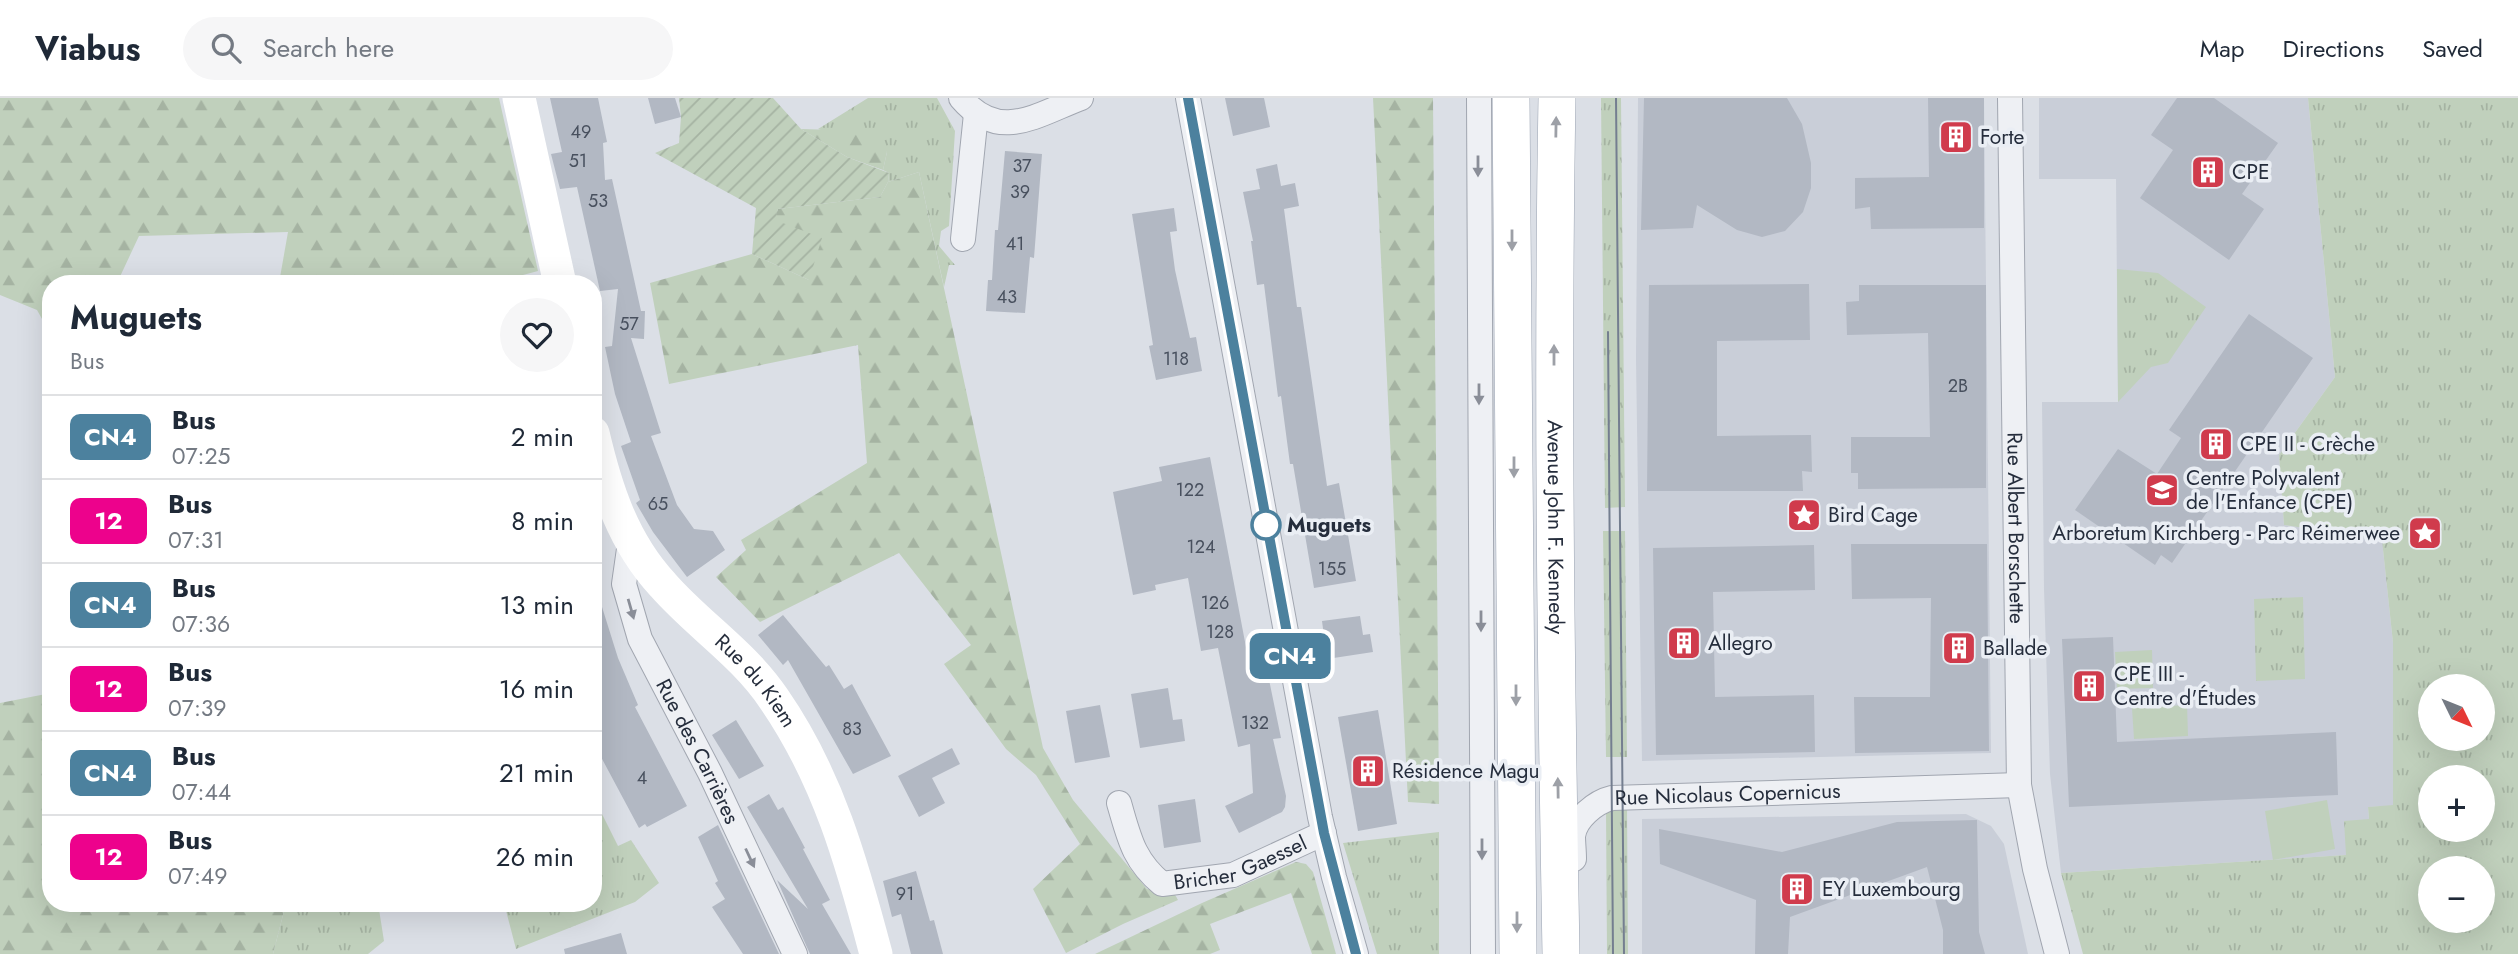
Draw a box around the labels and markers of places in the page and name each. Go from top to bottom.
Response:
building icon: Forte [1937,118,1975,156]
place label: Forte [1980,122,2025,152]
building icon: CPE [2189,153,2227,191]
place label: CPE [2232,157,2269,187]
building icon: CPE II - Crèche [2197,425,2235,463]
place label: CPE II - Crèche [2240,429,2375,459]
place label: Centre Polyvalent de l'Enfance (CPE) [2186,463,2353,517]
school or university icon: Centre Polyvalent de l'Enfance (CPE) [2143,471,2181,509]
place icon: Bird Cage [1785,496,1823,534]
place label: Bird Cage [1828,500,1918,530]
marker: Muguets [1251,510,1281,540]
place label: Muguets [1287,510,1371,540]
place icon: Arboretum Kirchberg - Parc Réimerwee [2406,514,2444,552]
place label: Arboretum Kirchberg - Parc Réimerwee [2052,518,2400,548]
building icon: Allegro [1665,624,1703,662]
place label: Allegro [1708,628,1773,658]
building icon: Ballade [1940,629,1978,667]
place label: Ballade [1983,633,2048,663]
place label: CPE III - Centre d'Études [2114,659,2256,713]
building icon: CPE III - Centre d'Études [2070,667,2108,705]
building icon: Résidence Magu [1349,752,1387,790]
place label: Résidence Magu [1392,756,1540,786]
building icon: EY Luxembourg [1778,870,1816,908]
place label: EY Luxembourg [1822,874,1961,904]

